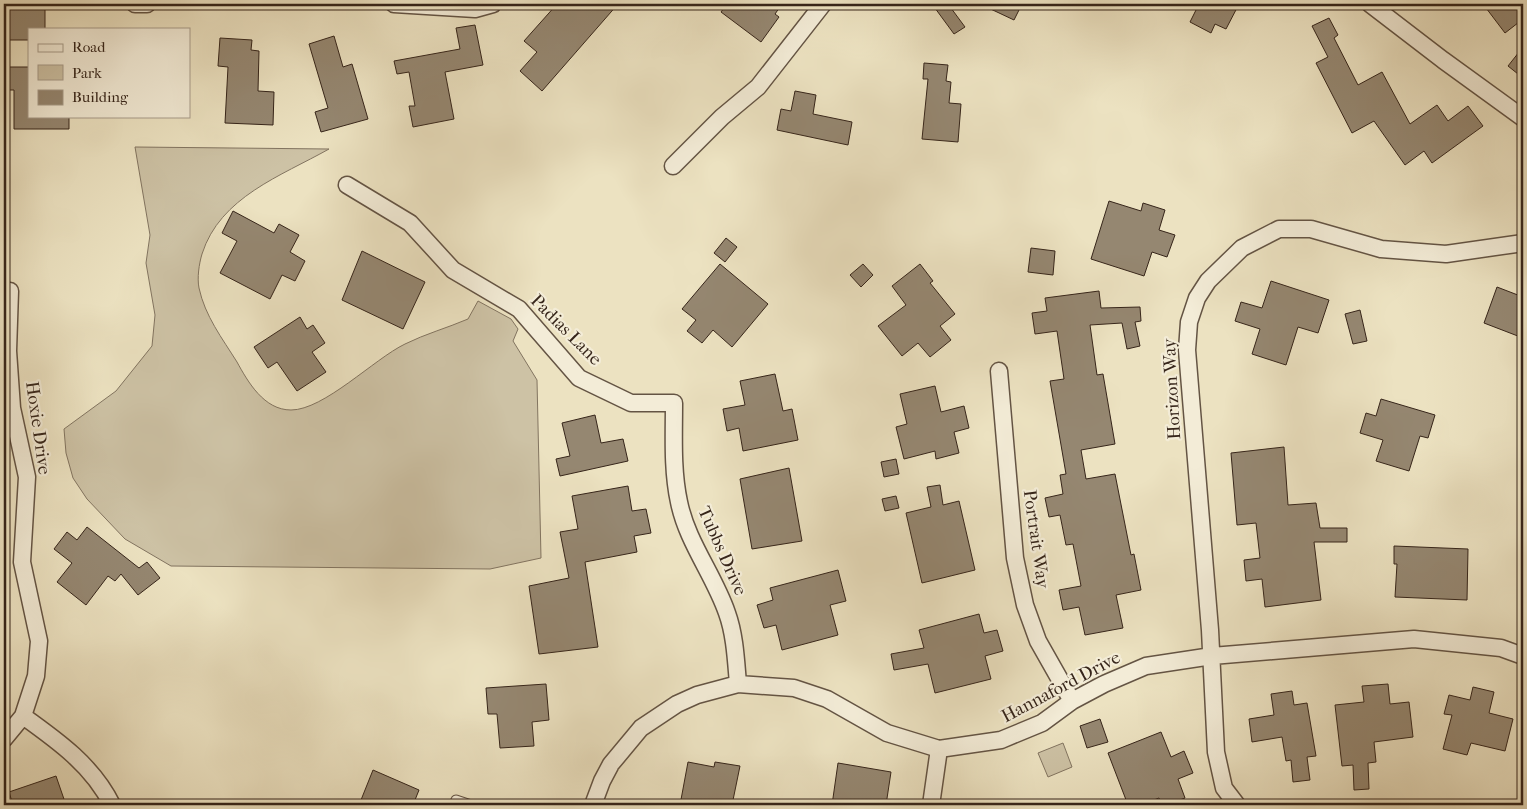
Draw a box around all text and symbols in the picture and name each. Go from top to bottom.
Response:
legend [28,28,190,118]
text: Road [72,38,106,56]
text: Park [72,64,102,82]
text: Building [72,88,129,106]
street label: Padias Lane [526,290,606,370]
street label: Horizon Way [1159,336,1185,440]
street label: Hoxie Drive [21,380,55,476]
street label: Portrait Way [1019,488,1053,591]
street label: Tubbs Drive [693,503,751,599]
street label: Hannaford Drive [998,647,1124,727]

